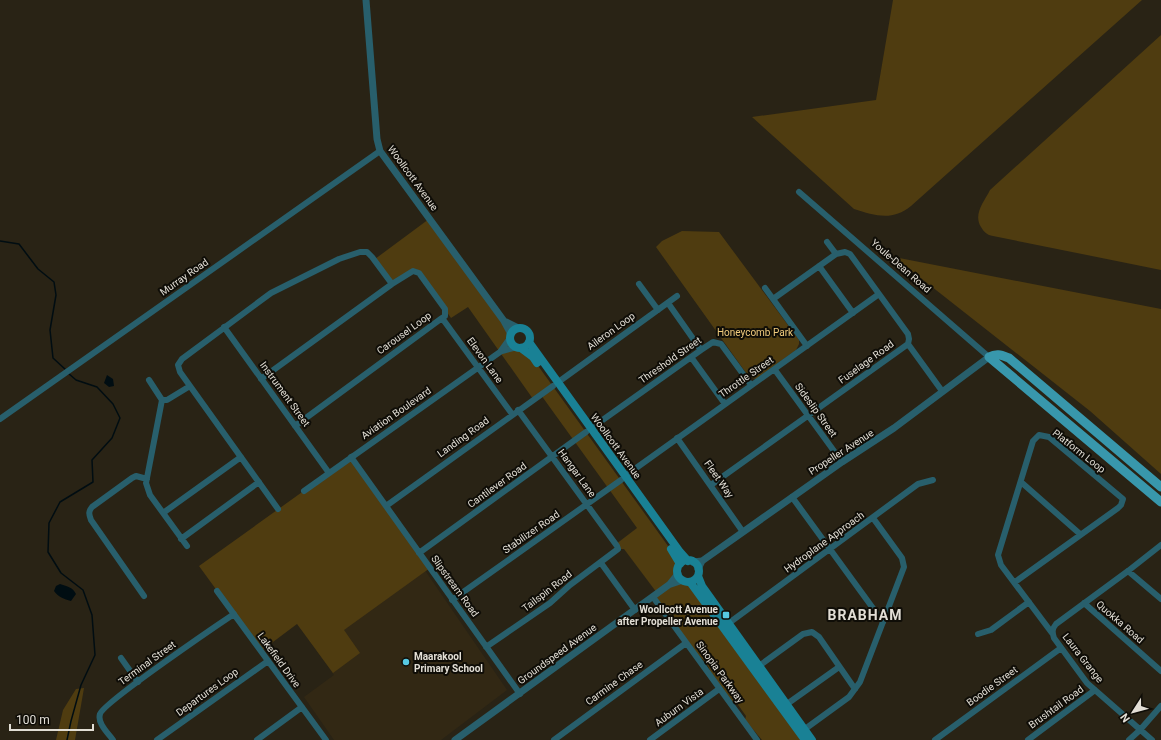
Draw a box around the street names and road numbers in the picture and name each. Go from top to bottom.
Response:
street label: Woollcott Avenue [386,143,440,213]
street label: Youle-Dean Road [869,237,933,295]
street label: Murray Road [158,256,210,298]
street label: Carousel Loop [375,309,434,356]
street label: Aileron Loop [585,310,637,352]
street label: Threshold Street [637,334,703,386]
street label: Elevon Lane [465,335,505,385]
street label: Fuselage Road [836,338,896,386]
street label: Throttle Street [717,354,775,400]
street label: Instrument Street [258,359,312,429]
street label: Sideslip Street [793,381,839,439]
street label: Aviation Boulevard [359,385,433,441]
street label: Woollcott Avenue [589,411,643,481]
street label: Landing Road [435,415,491,459]
street label: Propeller Avenue [807,427,875,477]
street label: Platform Loop [1051,427,1108,475]
street label: Hangar Lane [556,447,598,499]
street label: Fleet Way [702,458,736,500]
street label: Cantilever Road [466,460,528,510]
street label: Stabilizer Road [501,508,561,556]
street label: Hydroplane Approach [782,509,866,575]
street label: Slipstream Road [429,553,481,619]
street label: Tailspin Road [520,568,574,614]
street label: Quokka Road [1094,598,1146,646]
street label: Groundspeed Avenue [515,622,599,686]
street label: Lakefield Drive [255,630,303,690]
street label: Laura Grange [1060,631,1106,685]
street label: Terminal Street [116,639,178,687]
street label: Sinopia Parkway [694,639,746,705]
street label: Carmine Chase [583,659,645,707]
street label: Boodie Street [965,664,1019,708]
street label: Departures Loop [174,666,240,718]
street label: Brushtail Road [1027,684,1085,730]
street label: Auburn Vista [653,686,705,728]

